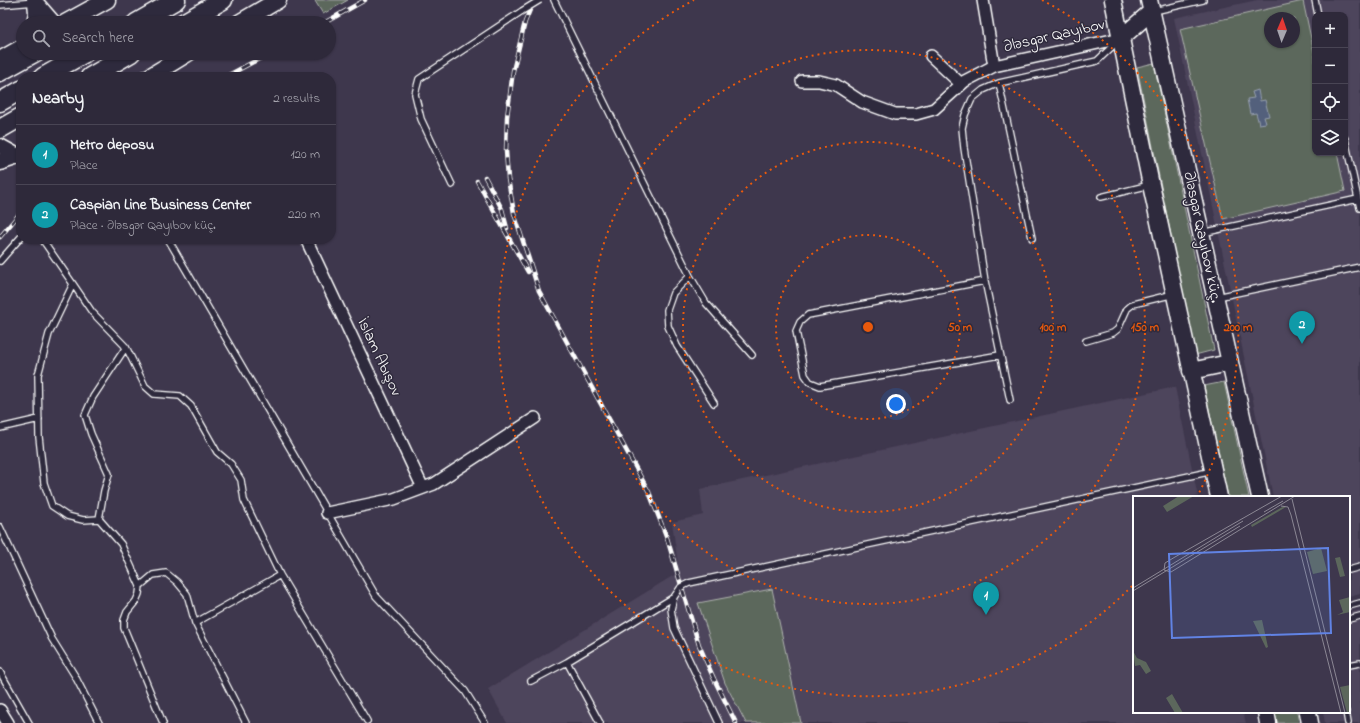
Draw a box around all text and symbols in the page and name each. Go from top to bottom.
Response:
street label: Ələsgər Qayıbov [1001,12,1108,59]
north arrow [1264,12,1300,48]
map controls [1312,12,1348,156]
button: + [1312,12,1348,48]
search box [16,16,336,60]
icon: search [30,27,52,49]
text: Search here [62,27,134,49]
button: − [1312,48,1348,84]
button: locate [1312,84,1348,120]
text: Nearby [32,86,84,111]
text: 2 results [273,89,320,108]
button: layers [1312,120,1348,156]
text: Metro deposu [70,134,154,156]
text: 1 [43,145,47,164]
text: 120 m [290,145,320,164]
text: Place [70,156,98,175]
street label: Ələsgər Qayıbov küç. [1176,169,1228,305]
text: Caspian Line Business Center [70,194,251,216]
text: 2 [42,205,48,224]
text: 220 m [288,205,320,224]
text: Place · Ələsgər Qayıbov küç. [70,216,216,235]
pin: 2 [1289,311,1315,344]
street label: İslam Abışov [350,314,408,401]
text: 50 m [948,319,973,337]
text: 100 m [1040,319,1067,337]
text: 150 m [1131,319,1160,337]
text: 200 m [1223,319,1253,337]
centre of rings [861,320,875,334]
your location [886,394,906,414]
inset map [1133,496,1350,713]
pin: 1 [973,582,999,615]

